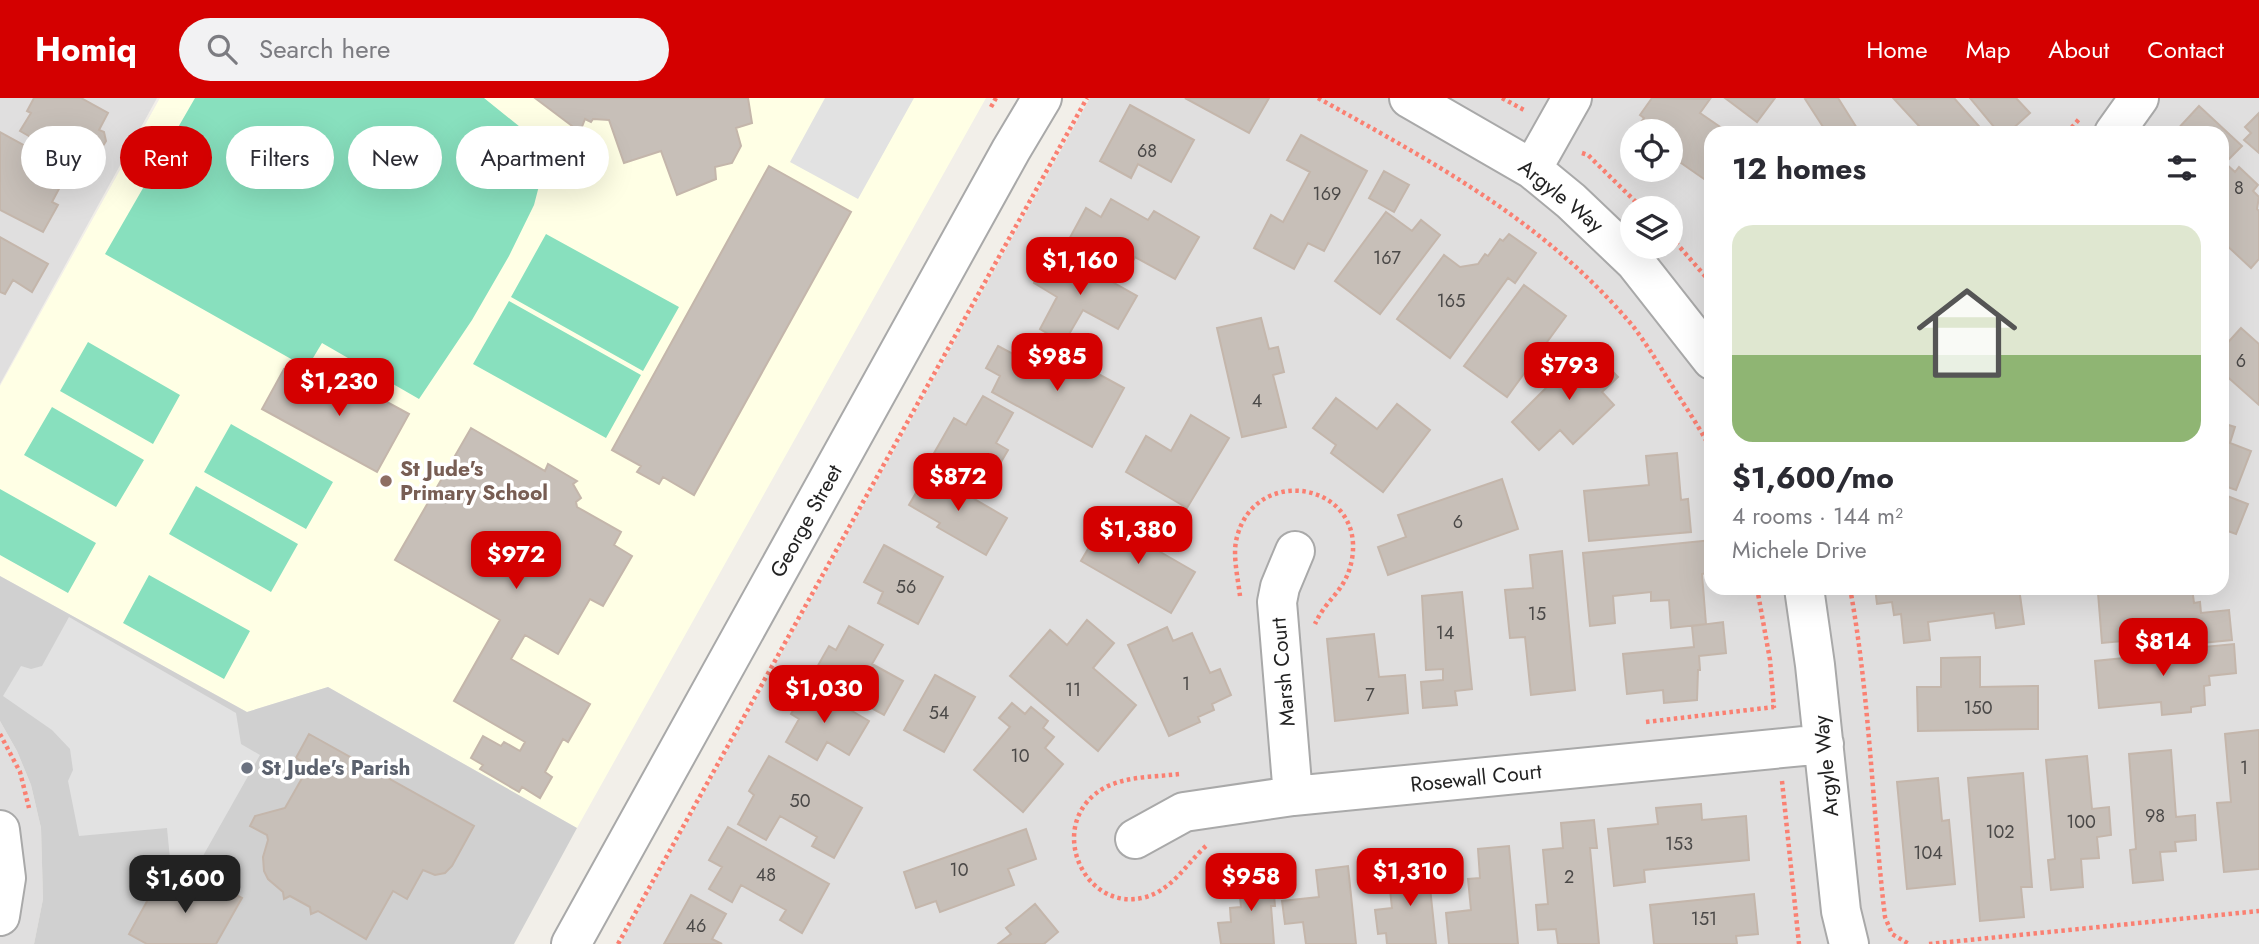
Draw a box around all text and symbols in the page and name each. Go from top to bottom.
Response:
search box [179,18,669,81]
text: Homiq [35,26,137,73]
icon: search [203,30,241,68]
text: Search here [259,30,390,68]
text: Home [1866,32,1928,67]
text: Map [1966,32,2010,67]
text: About [2048,32,2109,67]
text: Contact [2147,32,2224,67]
map controls [1620,119,1683,259]
button: locate [1620,119,1683,182]
chip: Buy [21,126,106,189]
chip: Rent [120,126,212,189]
chip: Filters [226,126,334,189]
chip: New [348,126,442,189]
chip: Apartment [456,126,609,189]
house number: 68 [1137,138,1157,164]
text: 12 homes [1732,147,1866,190]
icon: filters [2163,149,2201,187]
street label: Argyle Way [1512,152,1611,240]
house number: 8 [2234,175,2244,201]
house number: 169 [1313,181,1341,207]
button: layers [1620,196,1683,259]
pin: $1,160 [1023,238,1137,297]
text: $1,160 [1042,243,1118,277]
house number: 167 [1373,245,1402,271]
icon: home [1904,270,2030,396]
house number: 165 [1437,288,1465,314]
pin: $985 [1016,334,1098,393]
text: $985 [1028,339,1086,373]
pin: $793 [1528,342,1610,402]
text: $793 [1540,348,1598,382]
house number: 6 [2236,348,2246,374]
pin: $1,230 [282,358,396,418]
text: $1,230 [300,364,378,398]
house number: 4 [1252,388,1262,414]
place label: St Jude's Primary School [400,454,548,508]
pin: $872 [917,454,999,513]
text: $1,600/mo [1732,456,1894,499]
street label: George Street [763,459,849,583]
text: $872 [929,459,987,493]
marker: St Jude's Primary School [378,473,394,489]
text: 4 rooms · 144 m² [1732,499,1903,533]
pin: $1,380 [1081,506,1195,566]
house number: 6 [1453,509,1463,535]
text: $1,380 [1099,512,1177,546]
pin: $972 [475,532,557,591]
text: Michele Drive [1732,533,1867,567]
text: $972 [487,537,545,571]
house number: 56 [896,574,916,600]
house number: 15 [1528,601,1546,627]
street label: Marsh Court [1263,616,1303,728]
pin: $814 [2122,618,2204,678]
house number: 14 [1436,620,1454,646]
text: $814 [2135,624,2191,658]
pin: $1,030 [767,666,881,725]
text: $1,030 [785,671,863,705]
house number: 1 [1182,671,1190,697]
house number: 11 [1065,677,1081,703]
house number: 7 [1365,682,1375,708]
house number: 150 [1963,695,1993,721]
house number: 54 [929,700,949,726]
street label: Argyle Way [1806,713,1846,818]
house number: 10 [1011,743,1030,769]
place label: St Jude's Parish [261,753,410,783]
house number: 1 [2240,755,2248,781]
street label: Rosewall Court [1409,756,1543,800]
marker: St Jude's Parish [239,760,255,776]
house number: 50 [790,788,811,814]
house number: 98 [2145,803,2165,829]
house number: 100 [2066,809,2096,835]
house number: 102 [1985,819,2015,845]
house number: 153 [1665,831,1693,857]
house number: 104 [1913,840,1943,866]
pin: $1,310 [1353,848,1467,908]
pin: $958 [1210,854,1292,913]
text: $1,310 [1373,854,1447,888]
pin: $1,600 [128,856,242,915]
house number: 10 [950,857,969,883]
text: $958 [1222,859,1280,893]
text: $1,600 [145,861,225,895]
house number: 48 [756,862,776,888]
house number: 2 [1564,864,1574,890]
house number: 151 [1691,906,1717,932]
house number: 46 [686,913,706,939]

